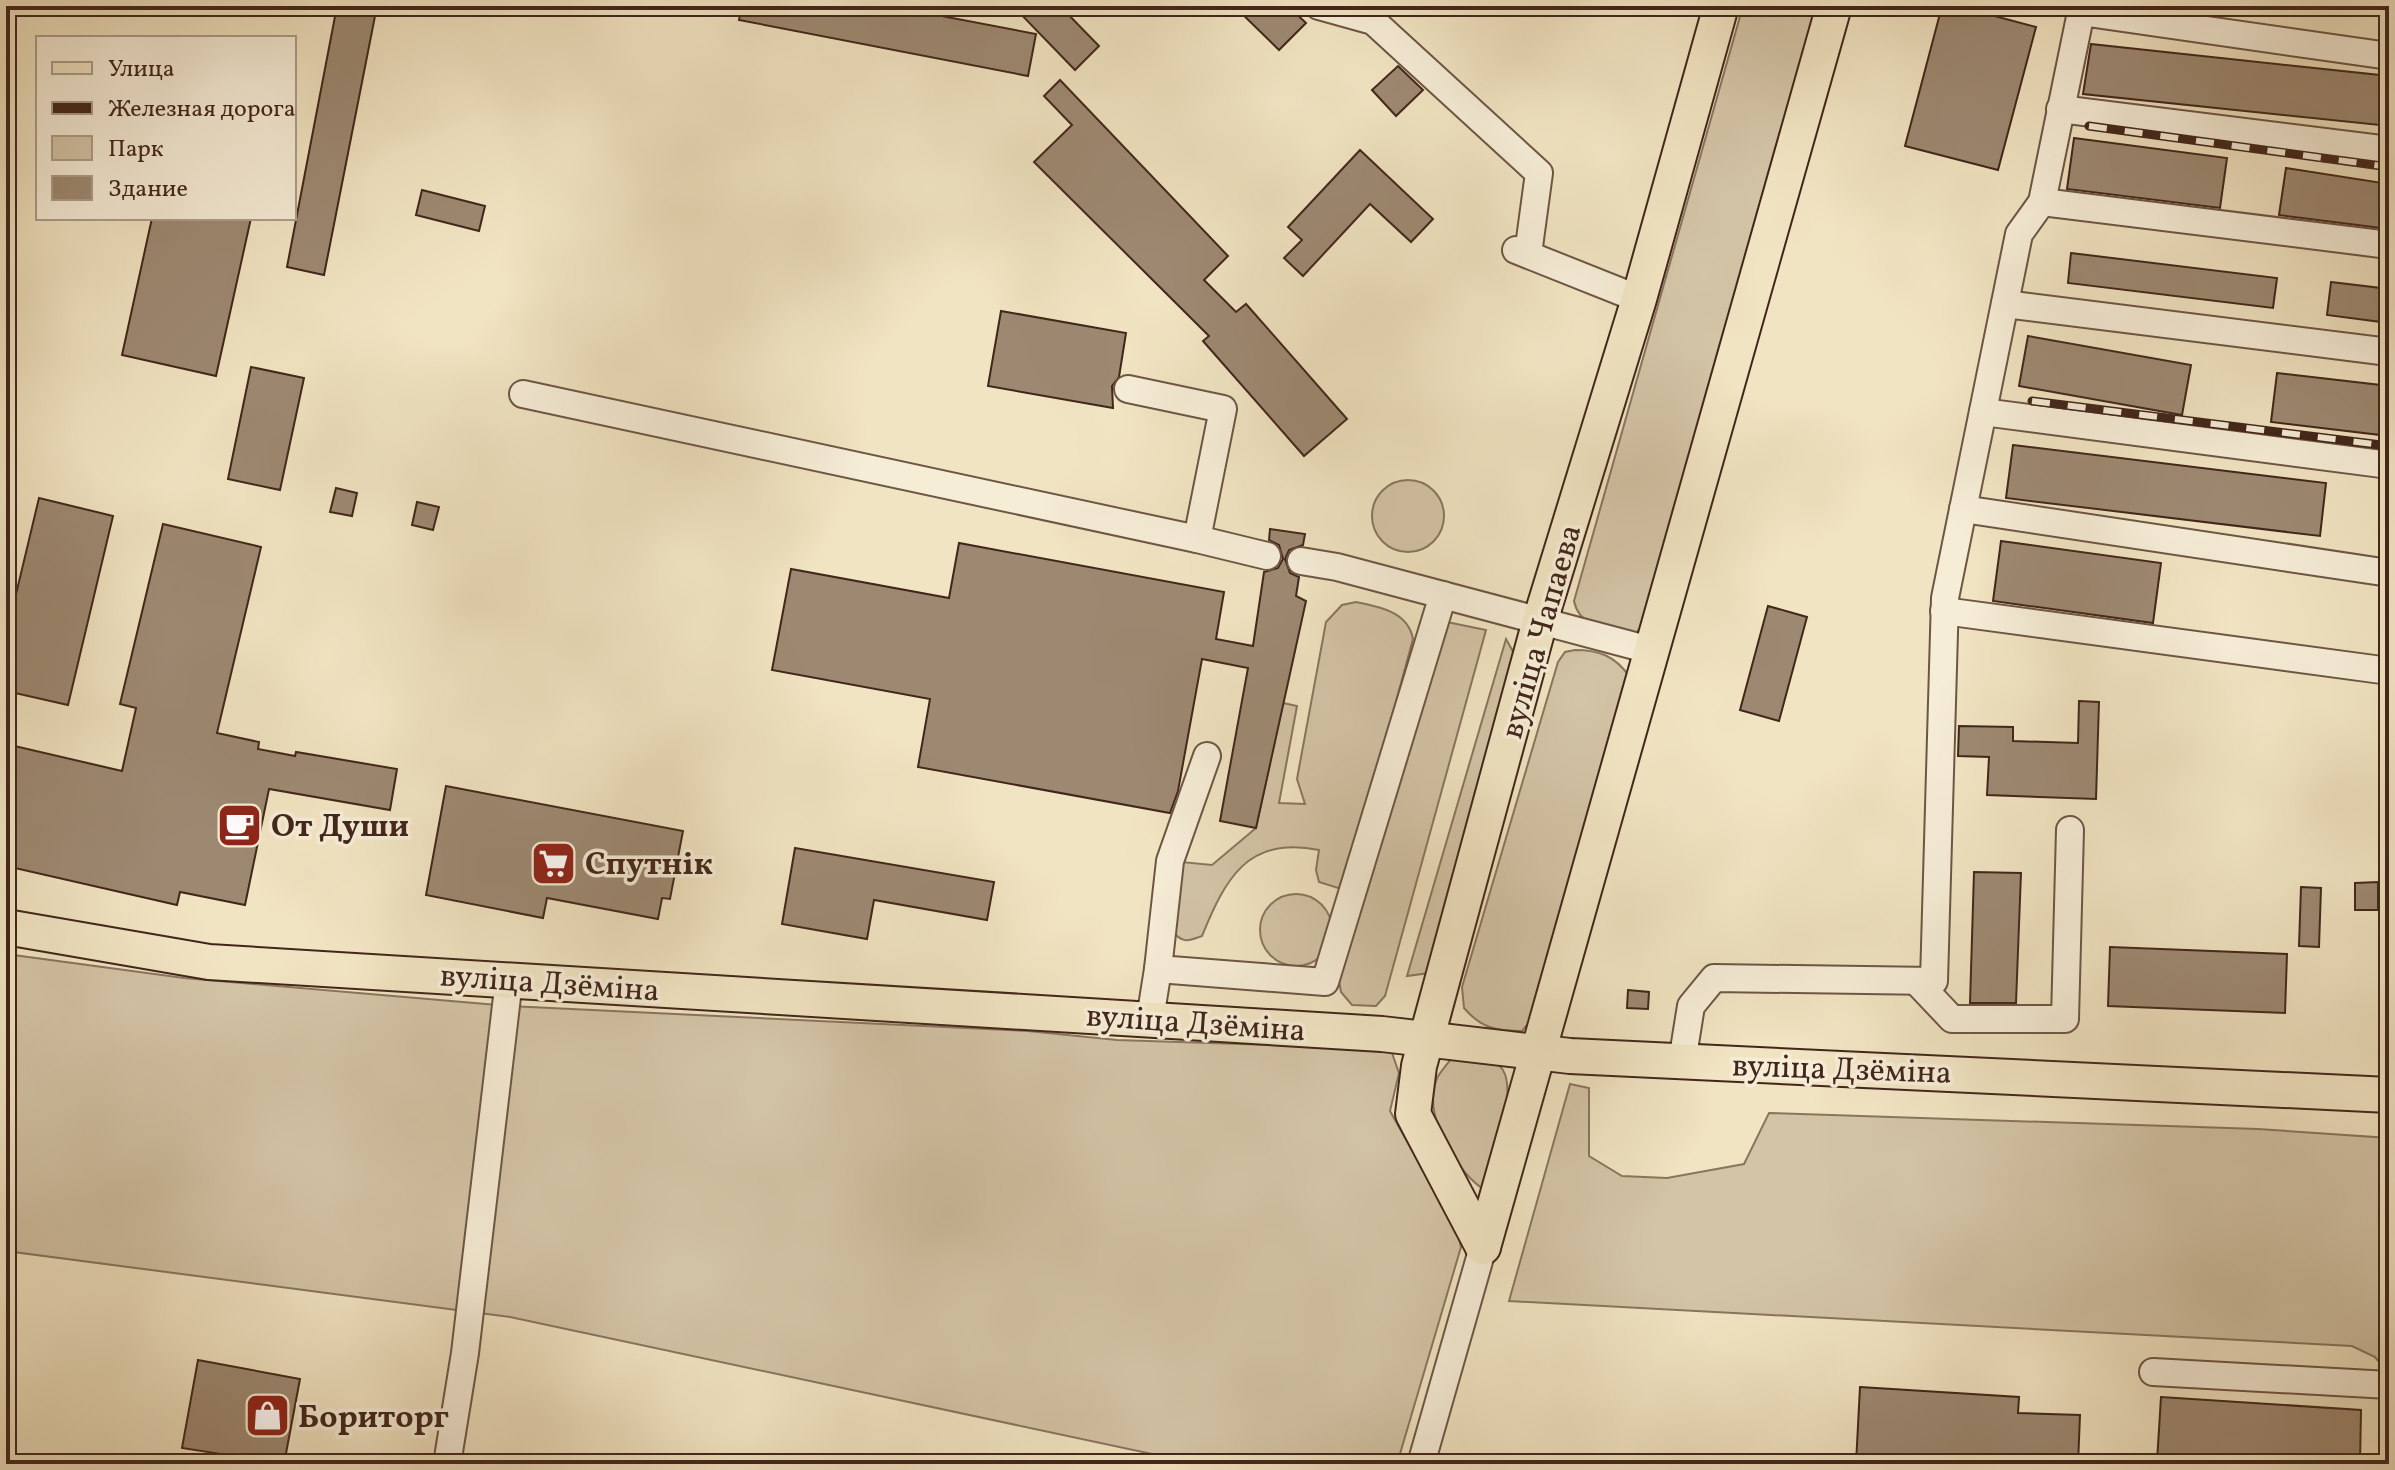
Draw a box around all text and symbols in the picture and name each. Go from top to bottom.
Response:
legend [36,36,296,220]
text: Улица [108,53,175,87]
text: Железная дорога [108,93,296,127]
text: Парк [108,133,164,167]
text: Здание [108,173,188,207]
street label: вуліца Чапаева [1491,520,1594,744]
cafe icon: От Души [216,801,264,849]
place label: От Души [271,806,409,850]
supermarket icon: Спутнік [530,839,578,887]
place label: Спутнік [585,844,713,888]
street label: вуліца Дзёміна [439,955,661,1015]
street label: вуліца Дзёміна [1085,995,1307,1055]
street label: вуліца Дзёміна [1731,1045,1952,1097]
shop icon: Бориторг [243,1392,291,1440]
place label: Бориторг [298,1397,449,1441]

